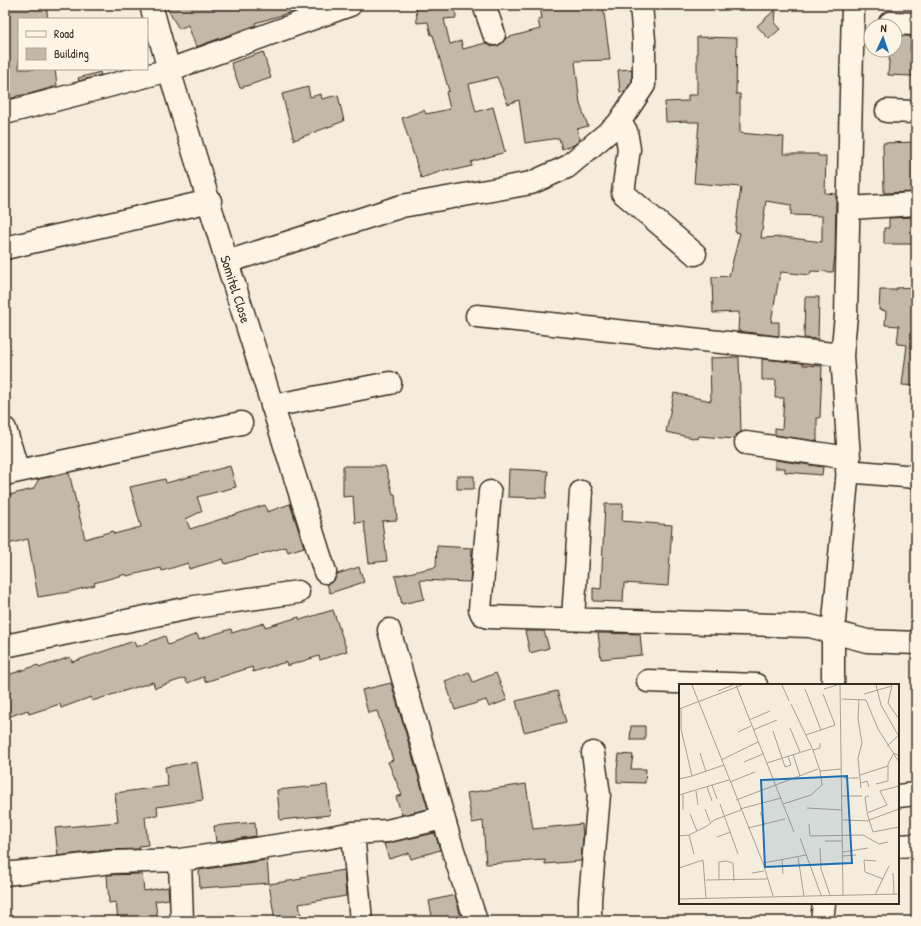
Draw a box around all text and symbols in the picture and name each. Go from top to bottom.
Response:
legend [18,18,148,70]
north arrow [863,18,903,58]
text: N [880,21,887,35]
text: Road [54,25,74,42]
text: Building [54,45,89,62]
street label: Somitel Close [216,253,256,326]
inset map [679,684,899,904]

